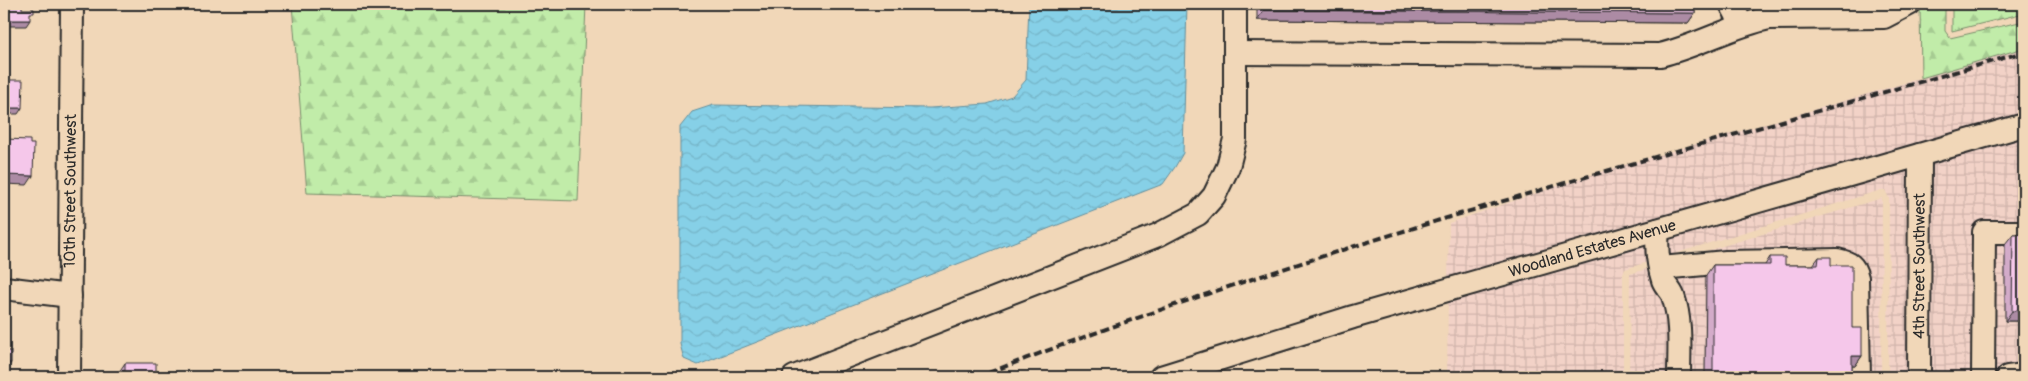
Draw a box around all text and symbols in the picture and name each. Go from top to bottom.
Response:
street label: 10th Street Southwest [60,113,81,268]
street label: 4th Street Southwest [1909,192,1930,339]
street label: Woodland Estates Avenue [1506,215,1678,282]

